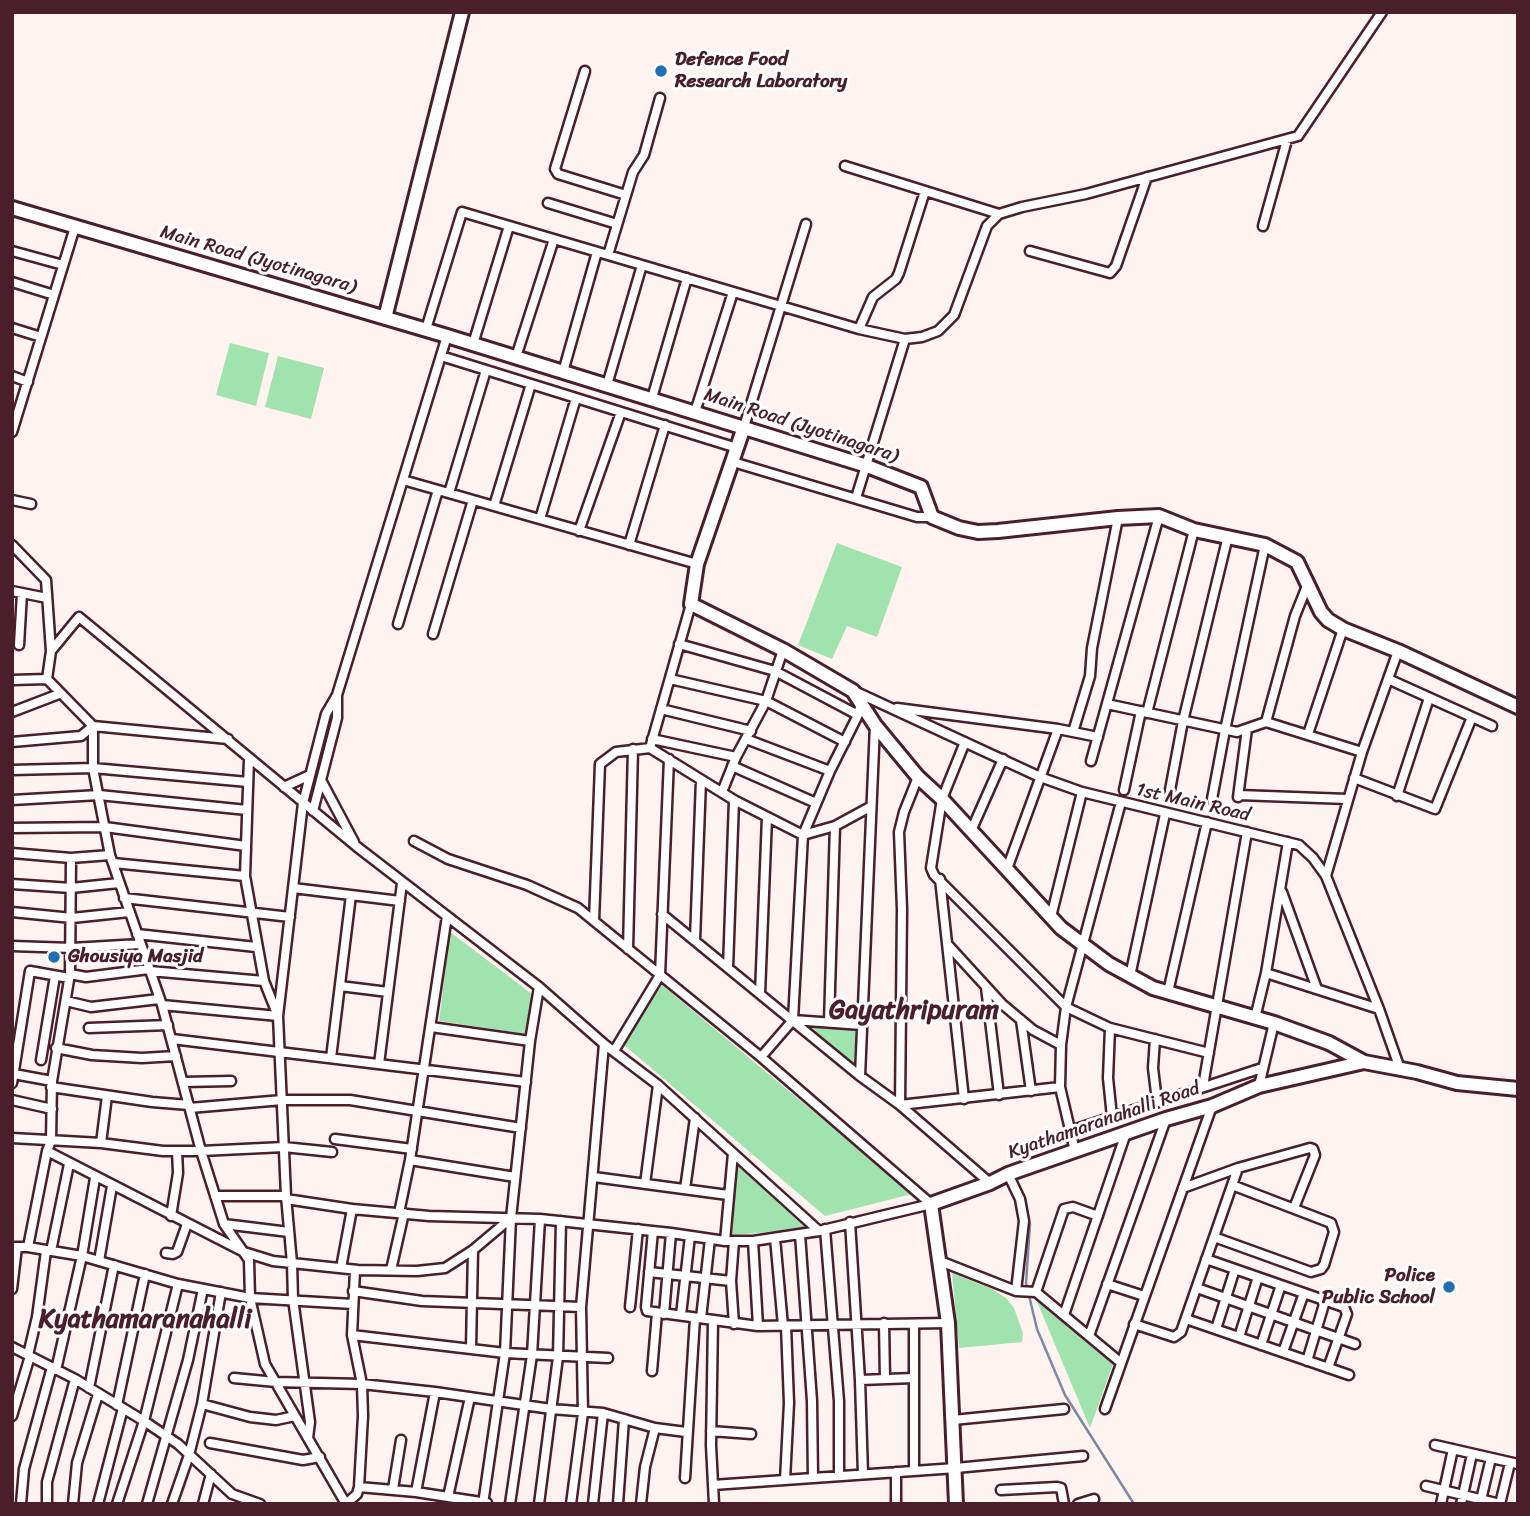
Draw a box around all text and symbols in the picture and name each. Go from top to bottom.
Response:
place label: Defence Food Research Laboratory [675,49,847,93]
marker: Defence Food Research Laboratory [653,63,669,79]
street label: Main Road (Jyotinagara) [157,221,359,299]
street label: Main Road (Jyotinagara) [701,384,901,468]
street label: 1st Main Road [1134,779,1252,827]
place label: Ghousiya Masjid [68,946,203,968]
marker: Ghousiya Masjid [46,949,62,965]
district label: Gayathripuram [829,995,999,1027]
street label: Kyathamaranahalli Road [1005,1077,1203,1165]
place label: Police Public School [1322,1265,1435,1309]
marker: Police Public School [1441,1279,1457,1295]
district label: Kyathamaranahalli [39,1304,251,1336]

